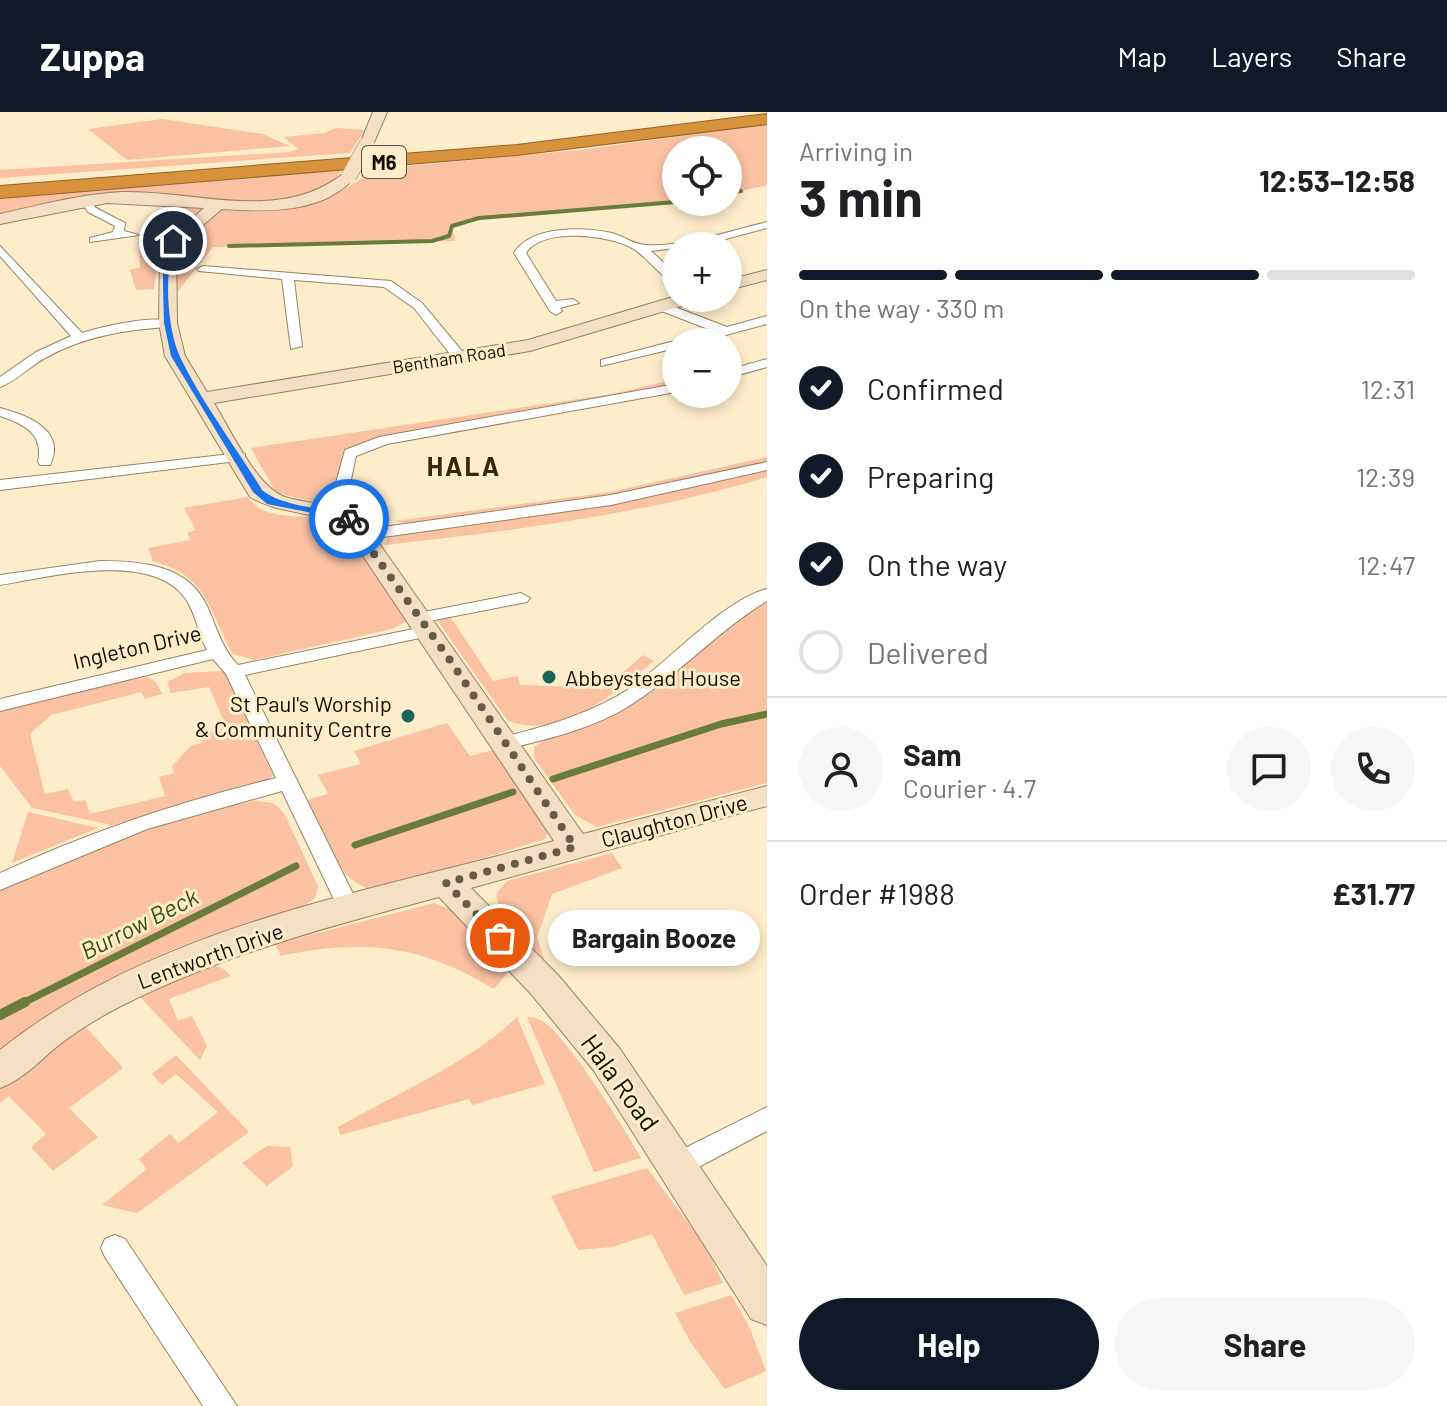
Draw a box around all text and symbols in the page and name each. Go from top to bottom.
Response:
text: Zuppa [40,33,145,79]
text: Map [1117,39,1167,73]
text: Layers [1211,39,1292,73]
text: Share [1336,39,1407,73]
text: Arriving in [799,135,913,166]
map controls [662,136,742,408]
button: locate [662,136,742,216]
road number: M6 [362,146,406,178]
text: 12:53–12:58 [1259,162,1415,198]
text: 3 min [799,165,923,227]
pin [139,207,207,275]
icon: home [151,219,195,263]
button: + [662,232,742,312]
text: On the way · 330 m [799,292,1004,323]
button: − [662,328,742,408]
street label: Bentham Road [391,338,507,378]
icon: check [799,366,843,410]
text: Confirmed [867,370,1004,406]
text: 12:31 [1361,373,1415,404]
district label: HALA [427,450,501,481]
icon: check [799,454,843,498]
text: Preparing [867,458,994,494]
text: 12:39 [1356,461,1415,492]
courier [309,479,389,559]
icon: bike [327,497,371,541]
icon: check [799,542,843,586]
text: On the way [867,546,1007,582]
text: 12:47 [1357,549,1415,580]
street label: Ingleton Drive [70,619,204,673]
text: Delivered [867,634,989,670]
place label: Abbeystead House [565,664,741,690]
marker: Abbeystead House [540,668,558,686]
place label: St Paul's Worship & Community Centre [195,690,392,741]
marker: St Paul's Worship & Community Centre [399,707,417,725]
button: person [799,727,883,811]
button: chat [1227,727,1311,811]
button: phone [1331,727,1415,811]
text: Sam [903,736,962,772]
text: Courier · 4.7 [903,772,1036,803]
street label: Claughton Drive [598,788,750,852]
text: Order #1988 [799,875,955,911]
text: £31.77 [1332,875,1415,911]
water label: Burrow Beck [75,881,203,965]
pin [466,904,534,972]
callout: Bargain Booze [548,910,760,966]
icon: bag [478,916,522,960]
street label: Lentworth Drive [134,917,286,993]
text: Bargain Booze [572,922,736,953]
street label: Hala Road [575,1027,667,1137]
button: Help [799,1298,1099,1390]
button: Share [1115,1298,1415,1390]

